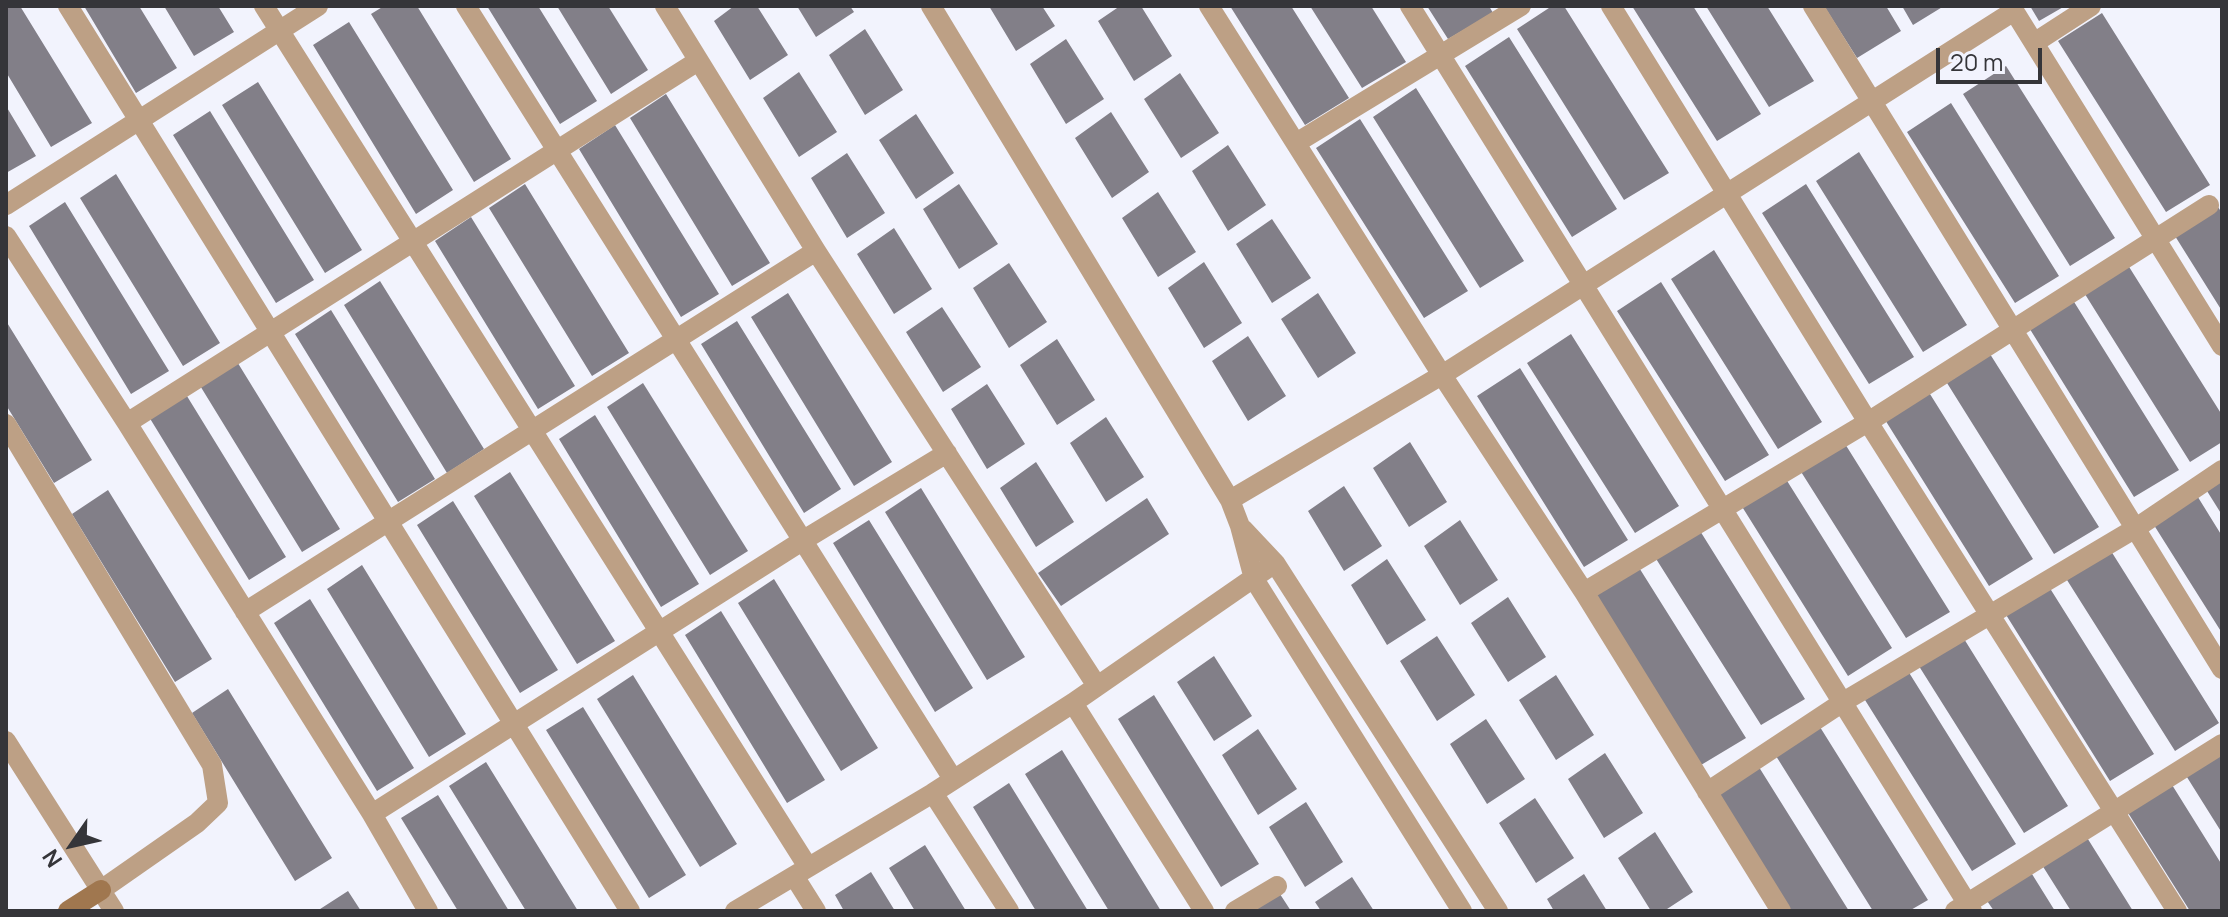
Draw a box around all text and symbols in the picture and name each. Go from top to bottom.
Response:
scale bar [1940,32,2046,82]
text: 20 m [1950,45,2003,78]
north arrow [32,805,112,885]
text: N [35,843,69,873]

